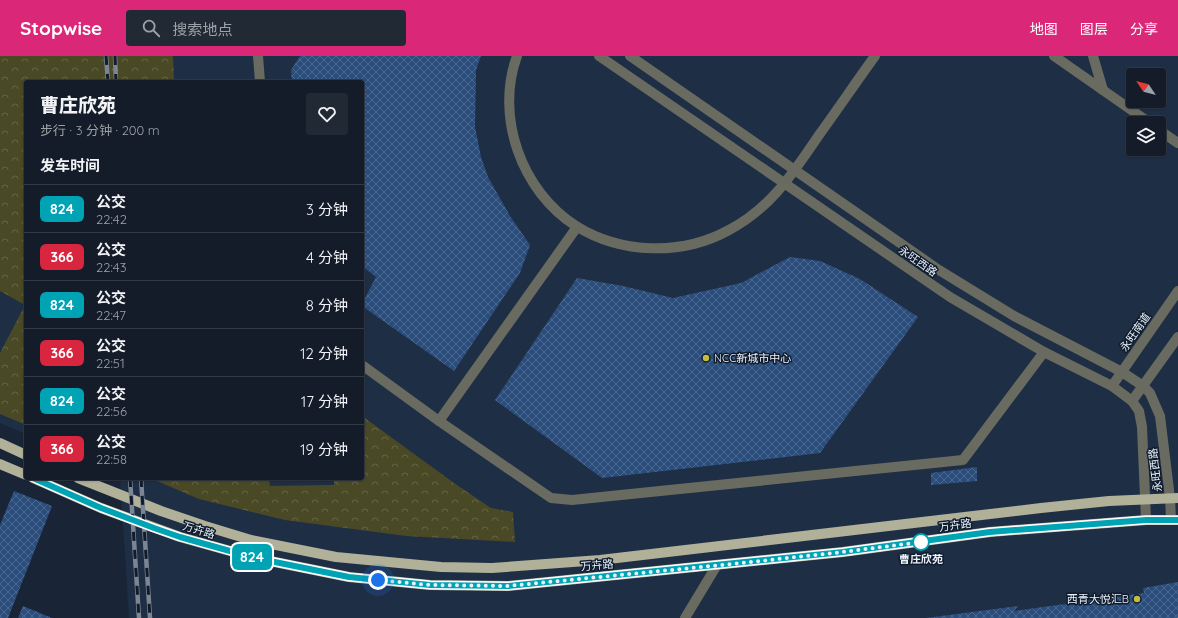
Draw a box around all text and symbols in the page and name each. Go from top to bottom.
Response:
search box [126,10,406,46]
text: Stopwise [20,16,102,40]
icon: search [140,17,162,39]
text: 搜索地点 [172,20,232,39]
text: 地图 [1030,20,1058,38]
text: 图层 [1080,20,1108,38]
text: 分享 [1130,20,1158,38]
north arrow [1126,68,1166,108]
map controls [1126,68,1166,156]
text: 曹庄欣苑 [40,93,116,117]
button: heart [306,93,348,135]
button: layers [1126,116,1166,156]
text: 步行 · 3 分钟 · 200 m [40,122,160,138]
text: 发车时间 [40,156,100,175]
text: 公交 [96,192,126,211]
text: 824 [50,200,74,218]
text: 3 分钟 [306,200,348,219]
text: 22:42 [96,211,127,227]
text: 公交 [96,240,126,259]
street label: 永旺西路 [896,243,940,279]
text: 366 [50,248,74,266]
text: 4 分钟 [306,248,348,267]
text: 22:43 [96,259,127,275]
text: 公交 [96,288,126,307]
text: 824 [50,296,74,314]
text: 8 分钟 [306,296,348,315]
text: 22:47 [96,307,126,323]
street label: 永旺南道 [1117,310,1153,354]
text: 公交 [96,336,126,355]
text: 366 [50,344,74,362]
text: 12 分钟 [300,344,348,363]
place label: NCC新城市中心 [714,351,791,365]
marker: NCC新城市中心 [701,353,711,363]
text: 22:51 [96,355,125,371]
text: 公交 [96,384,126,403]
text: 824 [50,392,74,410]
text: 17 分钟 [301,392,348,411]
text: 22:56 [96,403,127,419]
text: 公交 [96,432,126,451]
text: 366 [50,440,74,458]
text: 19 分钟 [300,440,348,459]
street label: 永旺西路 [1145,447,1165,493]
text: 22:58 [96,451,127,467]
street label: 万卉路 [938,516,972,534]
street label: 万卉路 [181,518,217,542]
marker: 曹庄欣苑 [912,533,930,551]
line badge: 824 [229,544,275,570]
text: 824 [240,548,264,566]
place label: 曹庄欣苑 [899,552,943,566]
street label: 万卉路 [580,557,614,573]
your location [368,570,388,590]
place label: 西青大悦汇B [1067,592,1129,606]
marker: 西青大悦汇B [1132,594,1142,604]

